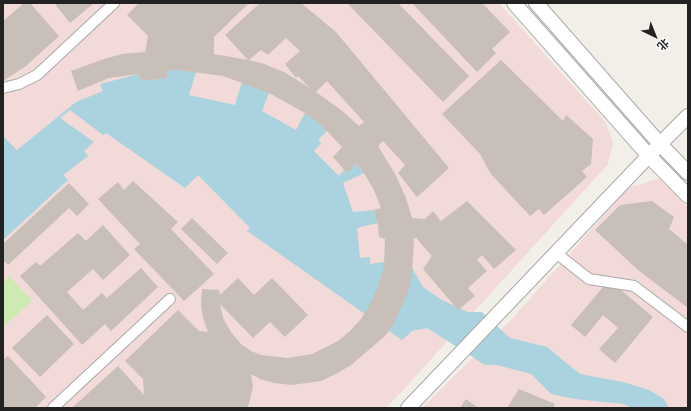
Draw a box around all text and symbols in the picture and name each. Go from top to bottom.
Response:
north arrow [635,16,675,56]
text: 北 [655,37,671,53]

